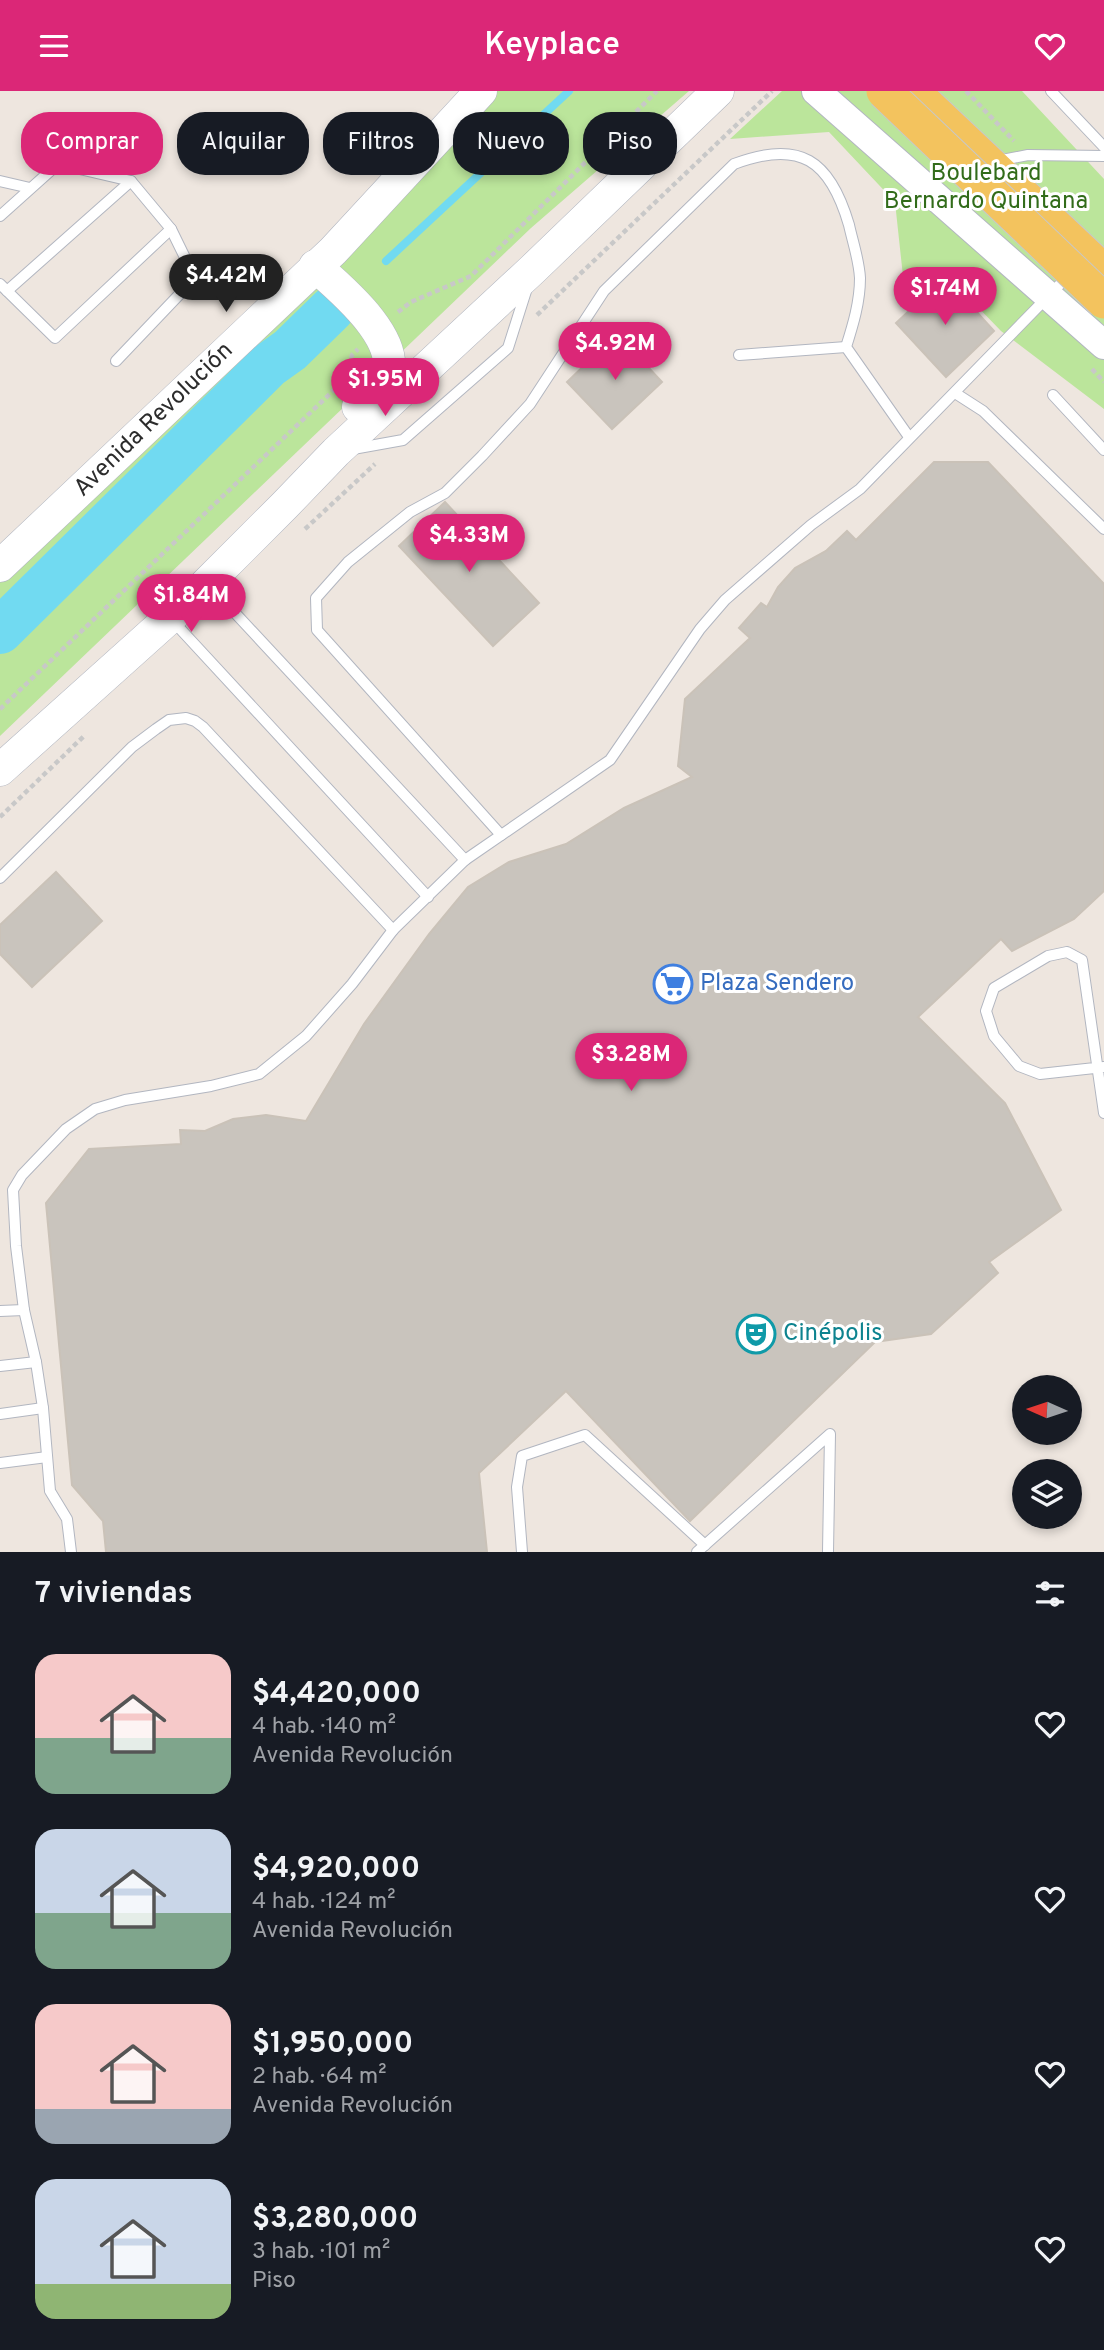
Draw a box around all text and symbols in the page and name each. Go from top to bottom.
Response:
text: Keyplace [484,26,620,66]
icon: menu [35,27,73,65]
icon: heart [1031,27,1069,65]
chip: Comprar [21,112,163,175]
chip: Alquilar [177,112,309,175]
chip: Filtros [323,112,439,175]
chip: Nuevo [453,112,569,175]
chip: Piso [583,112,677,175]
park label: Boulebard Bernardo Quintana [884,159,1088,217]
pin: $4.42M [169,255,283,314]
text: $4.42M [185,262,267,291]
pin: $1.74M [888,267,1002,327]
text: $1.74M [910,275,980,304]
pin: $4.92M [558,323,672,382]
text: $4.92M [574,330,656,359]
street label: Avenida Revolución [68,336,240,504]
pin: $1.95M [328,359,442,418]
text: $1.95M [347,366,423,395]
pin: $4.33M [412,515,526,574]
text: $4.33M [429,522,509,551]
pin: $1.84M [134,575,248,634]
text: $1.84M [153,582,229,611]
supermarket icon: Plaza Sendero [652,963,694,1005]
place label: Plaza Sendero [700,969,854,999]
pin: $3.28M [574,1033,688,1093]
text: $3.28M [591,1041,671,1070]
theatre icon: Cinépolis [735,1313,777,1355]
place label: Cinépolis [783,1319,882,1349]
north arrow [1012,1375,1082,1445]
map controls [1012,1375,1082,1529]
button: layers [1012,1459,1082,1529]
icon: filters [1031,1575,1069,1613]
text: 7 viviendas [35,1576,193,1613]
text: $4,420,000 [252,1676,421,1713]
icon: home [91,1682,175,1766]
icon: heart [1031,1705,1069,1743]
text: 4 hab. · 140 m² [252,1713,396,1742]
text: Avenida Revolución [252,1742,453,1771]
text: $4,920,000 [252,1851,420,1888]
icon: home [91,1857,175,1941]
icon: heart [1031,1880,1069,1918]
text: 4 hab. · 124 m² [252,1888,396,1917]
text: Avenida Revolución [252,1917,453,1946]
text: $1,950,000 [252,2026,413,2063]
icon: home [91,2032,175,2116]
icon: heart [1031,2055,1069,2093]
text: 2 hab. · 64 m² [252,2063,387,2092]
text: Avenida Revolución [252,2092,453,2121]
text: $3,280,000 [252,2201,418,2238]
icon: home [91,2207,175,2291]
icon: heart [1031,2230,1069,2268]
text: 3 hab. · 101 m² [252,2238,390,2267]
text: Piso [252,2267,296,2296]

